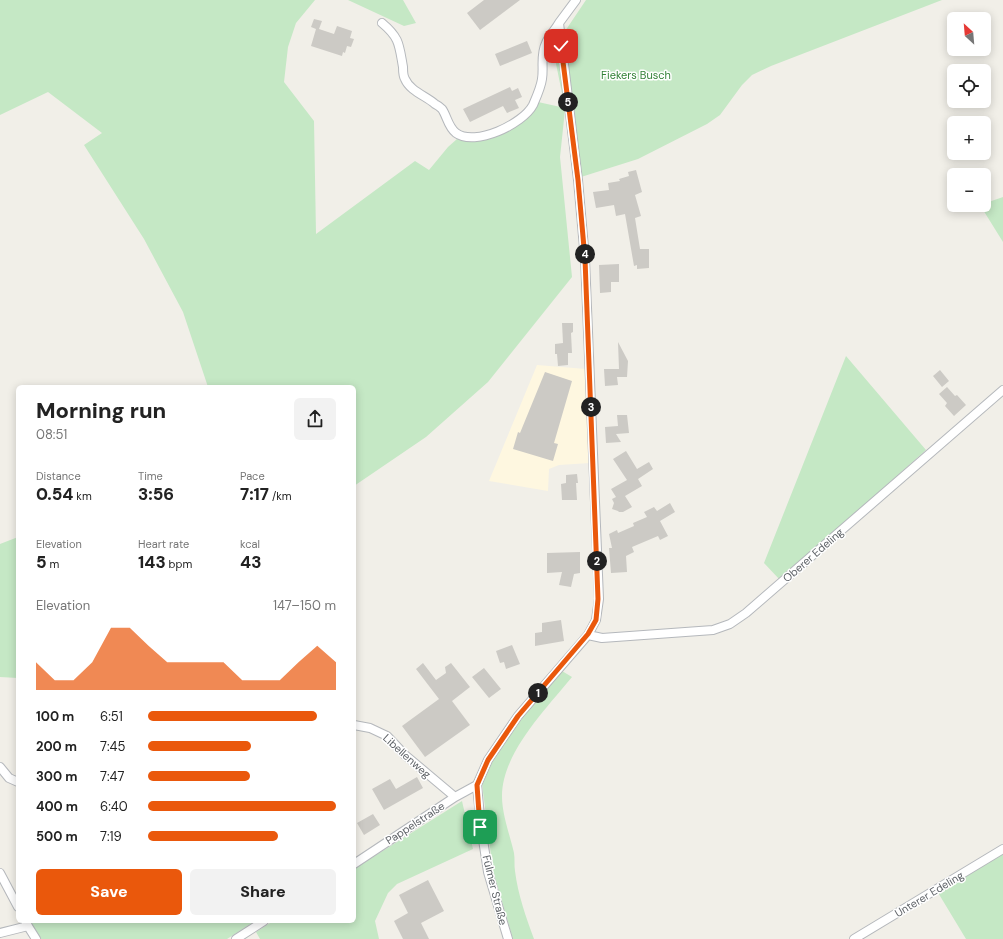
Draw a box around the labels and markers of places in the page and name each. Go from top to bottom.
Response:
pin [544,29,578,63]
pin: 5 [558,92,578,112]
pin: 4 [575,244,595,264]
pin: 3 [581,397,601,417]
pin: 2 [587,551,607,571]
pin: 1 [528,683,548,703]
pin [463,810,497,844]

